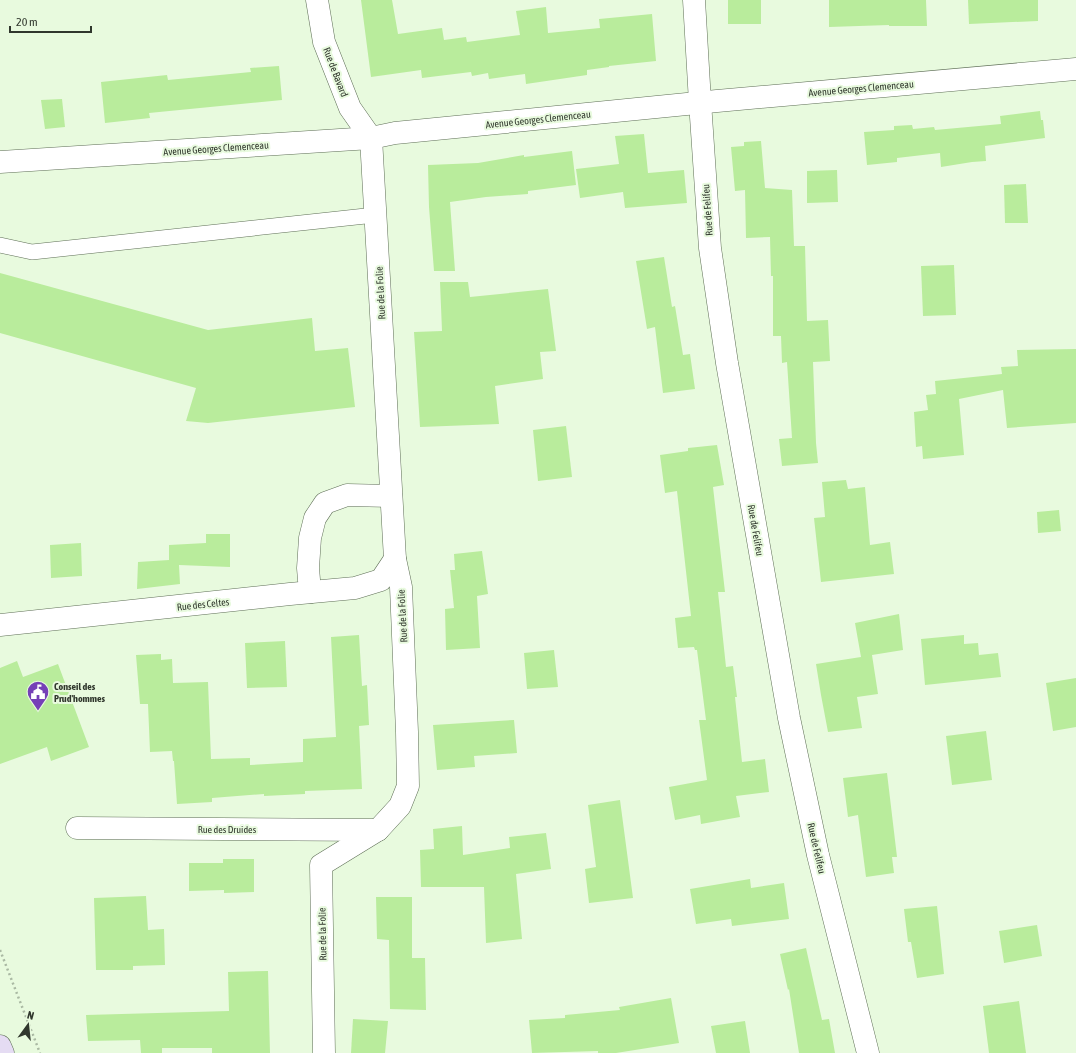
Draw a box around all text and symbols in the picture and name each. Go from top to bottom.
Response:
scale bar [10,8,91,34]
text: 20 m [16,15,38,29]
street label: Rue de Bavard [321,46,350,99]
street label: Avenue Georges Clemenceau [808,78,914,99]
street label: Avenue Georges Clemenceau [485,108,591,130]
street label: Avenue Georges Clemenceau [163,139,269,158]
street label: Rue de Felifeu [700,184,715,236]
street label: Rue de la Folie [374,266,387,320]
street label: Rue de Felifeu [746,504,765,557]
street label: Rue de la Folie [396,589,409,643]
street label: Rue des Celtes [176,596,230,613]
public building icon: Conseil des Prud'hommes [25,679,51,712]
place label: Conseil des Prud'hommes [54,681,106,704]
street label: Rue de Felifeu [805,822,828,875]
street label: Rue des Druides [198,824,257,835]
street label: Rue de la Folie [317,907,328,961]
north arrow [8,1005,48,1045]
text: N [26,1009,35,1022]

